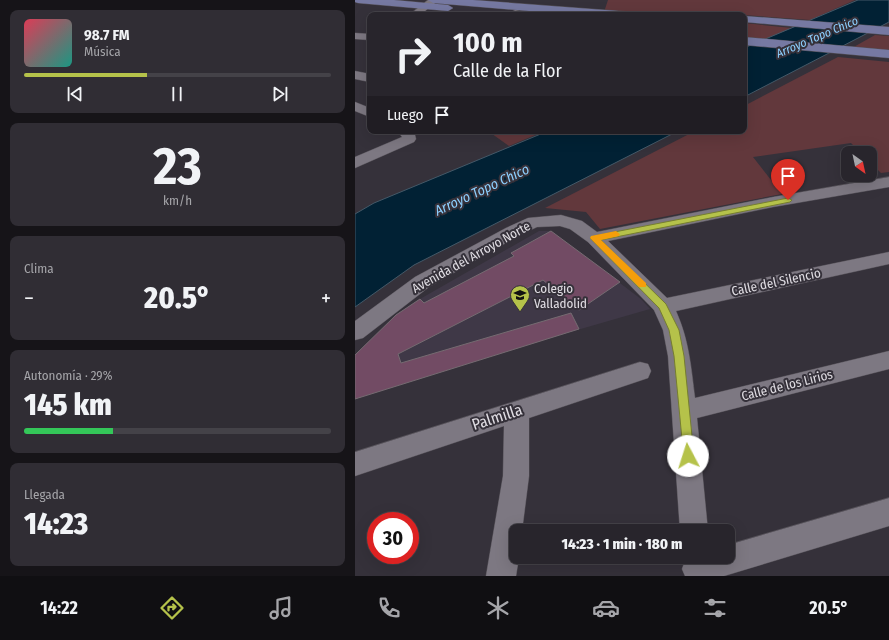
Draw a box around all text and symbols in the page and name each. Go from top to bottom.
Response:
water label: Arroyo Topo Chico [773,13,860,61]
text: 98.7 FM [84,26,130,44]
text: 100 m [453,26,523,59]
icon: right [387,28,439,80]
text: Música [84,44,121,59]
text: Calle de la Flor [453,60,562,82]
icon: previous [64,83,86,105]
icon: pause [166,83,188,105]
icon: next [269,83,291,105]
icon: arrive [431,104,453,126]
text: Luego [387,106,423,124]
text: 23 [153,135,202,198]
north arrow [841,146,877,182]
map controls [841,146,877,182]
pin [771,159,805,200]
water label: Arroyo Topo Chico [431,161,532,220]
icon: arrive [777,165,799,187]
text: km/h [163,193,192,208]
street label: Avenida del Arroyo Norte [409,218,533,296]
text: Clima [24,261,54,276]
street label: Calle del Silencio [730,265,822,299]
text: 20.5° [144,280,211,316]
place label: Colegio Valladolid [534,281,587,311]
school or university icon: Colegio Valladolid [509,284,531,312]
text: − [24,285,34,312]
text: + [321,285,331,312]
street label: Calle de los Lirios [740,366,835,404]
text: Autonomía · 29% [24,368,112,383]
text: 145 km [24,387,112,423]
street label: Palmilla [469,400,525,434]
position arrow [667,435,709,477]
text: Llegada [24,487,65,502]
text: 14:23 [24,506,88,542]
speed limit sign: 30 [367,512,419,564]
text: 14:23 · 1 min · 180 m [562,535,682,553]
icon: directions [158,594,186,622]
icon: music [267,594,295,622]
icon: phone [375,594,403,622]
icon: climate [484,594,512,622]
icon: car [592,594,620,622]
icon: filters [701,594,729,622]
text: 14:22 [40,597,78,619]
text: 20.5° [809,597,849,619]

